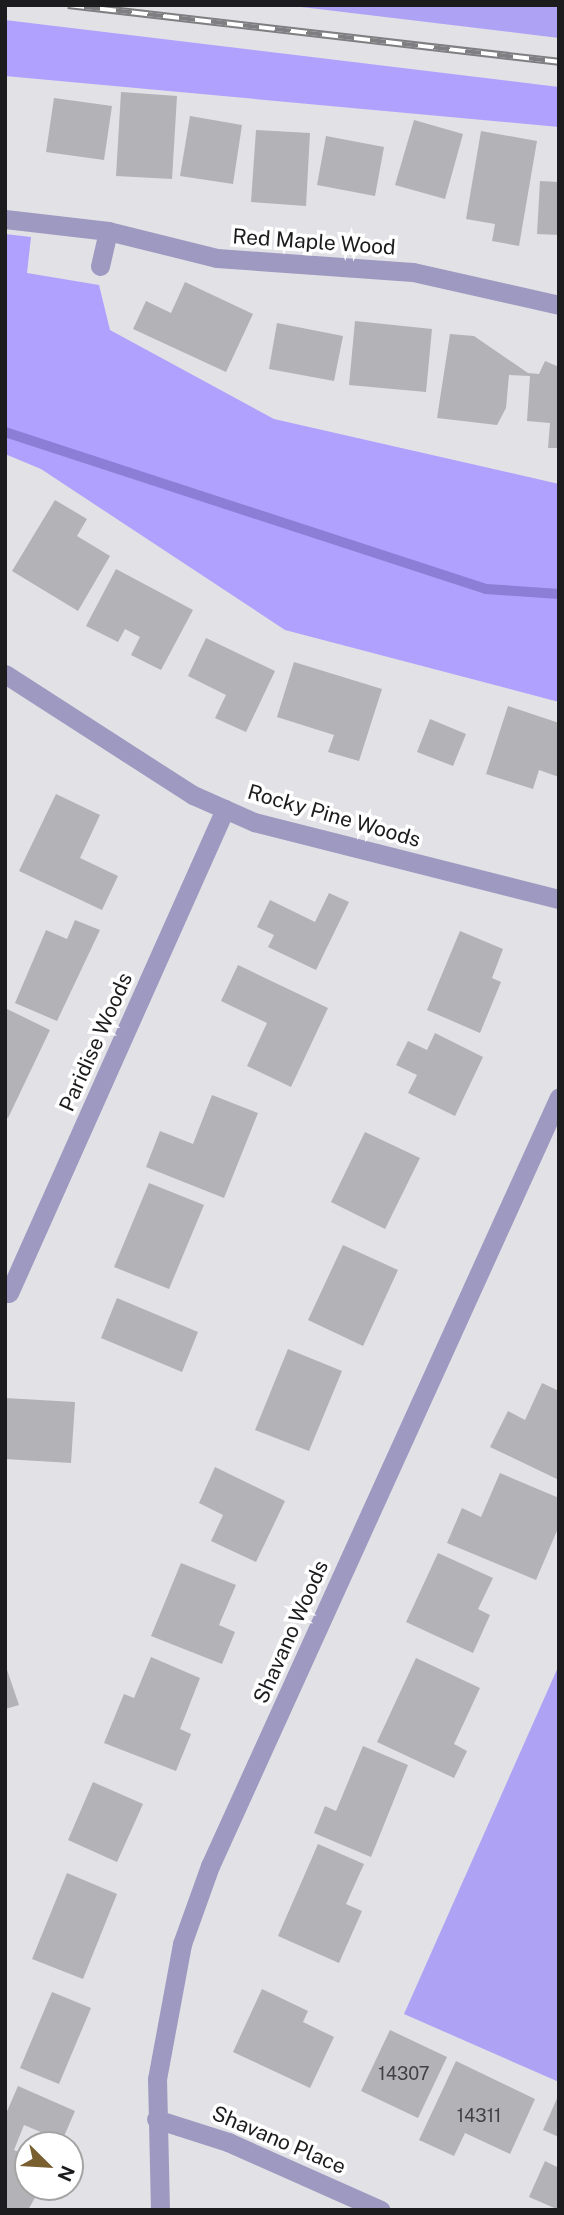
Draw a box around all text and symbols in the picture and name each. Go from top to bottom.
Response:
street label: Red Maple Wood [231,224,397,260]
street label: Rocky Pine Woods [244,779,424,853]
street label: Paridise Woods [54,969,138,1115]
street label: Shavano Woods [248,1556,334,1708]
house number: 14307 [378,2063,430,2085]
street label: Shavano Place [208,2100,350,2180]
house number: 14311 [457,2105,501,2127]
north arrow [14,2131,84,2201]
text: N [53,2162,79,2185]

